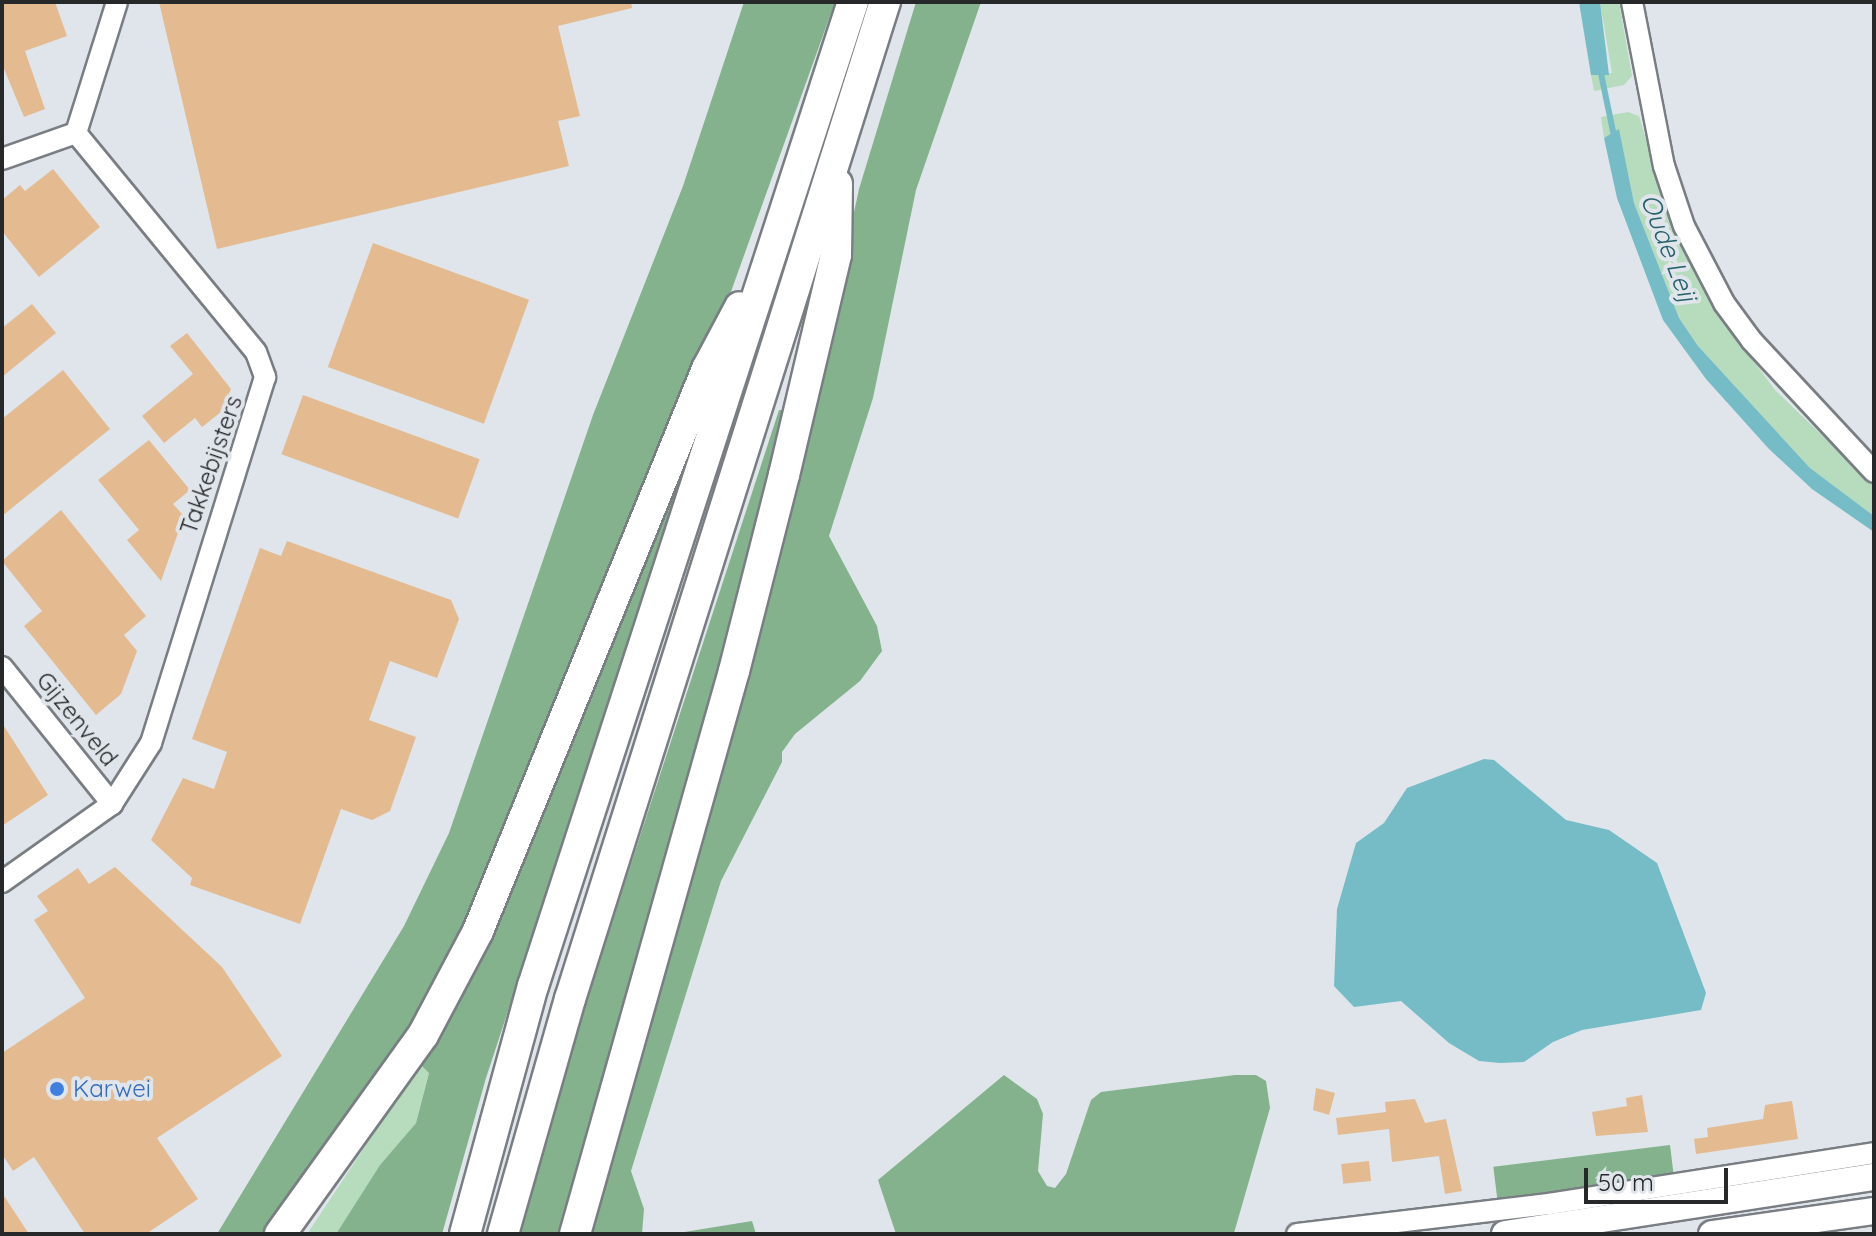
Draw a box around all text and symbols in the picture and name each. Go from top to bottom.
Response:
water label: Oude Leij [1634,189,1704,307]
street label: Takkebijsters [174,392,248,538]
street label: Gijzenveld [30,666,124,772]
place label: Karwei [73,1075,151,1103]
marker: Karwei [48,1080,66,1098]
scale bar [1588,1152,1732,1202]
text: 50 m [1598,1167,1654,1197]

